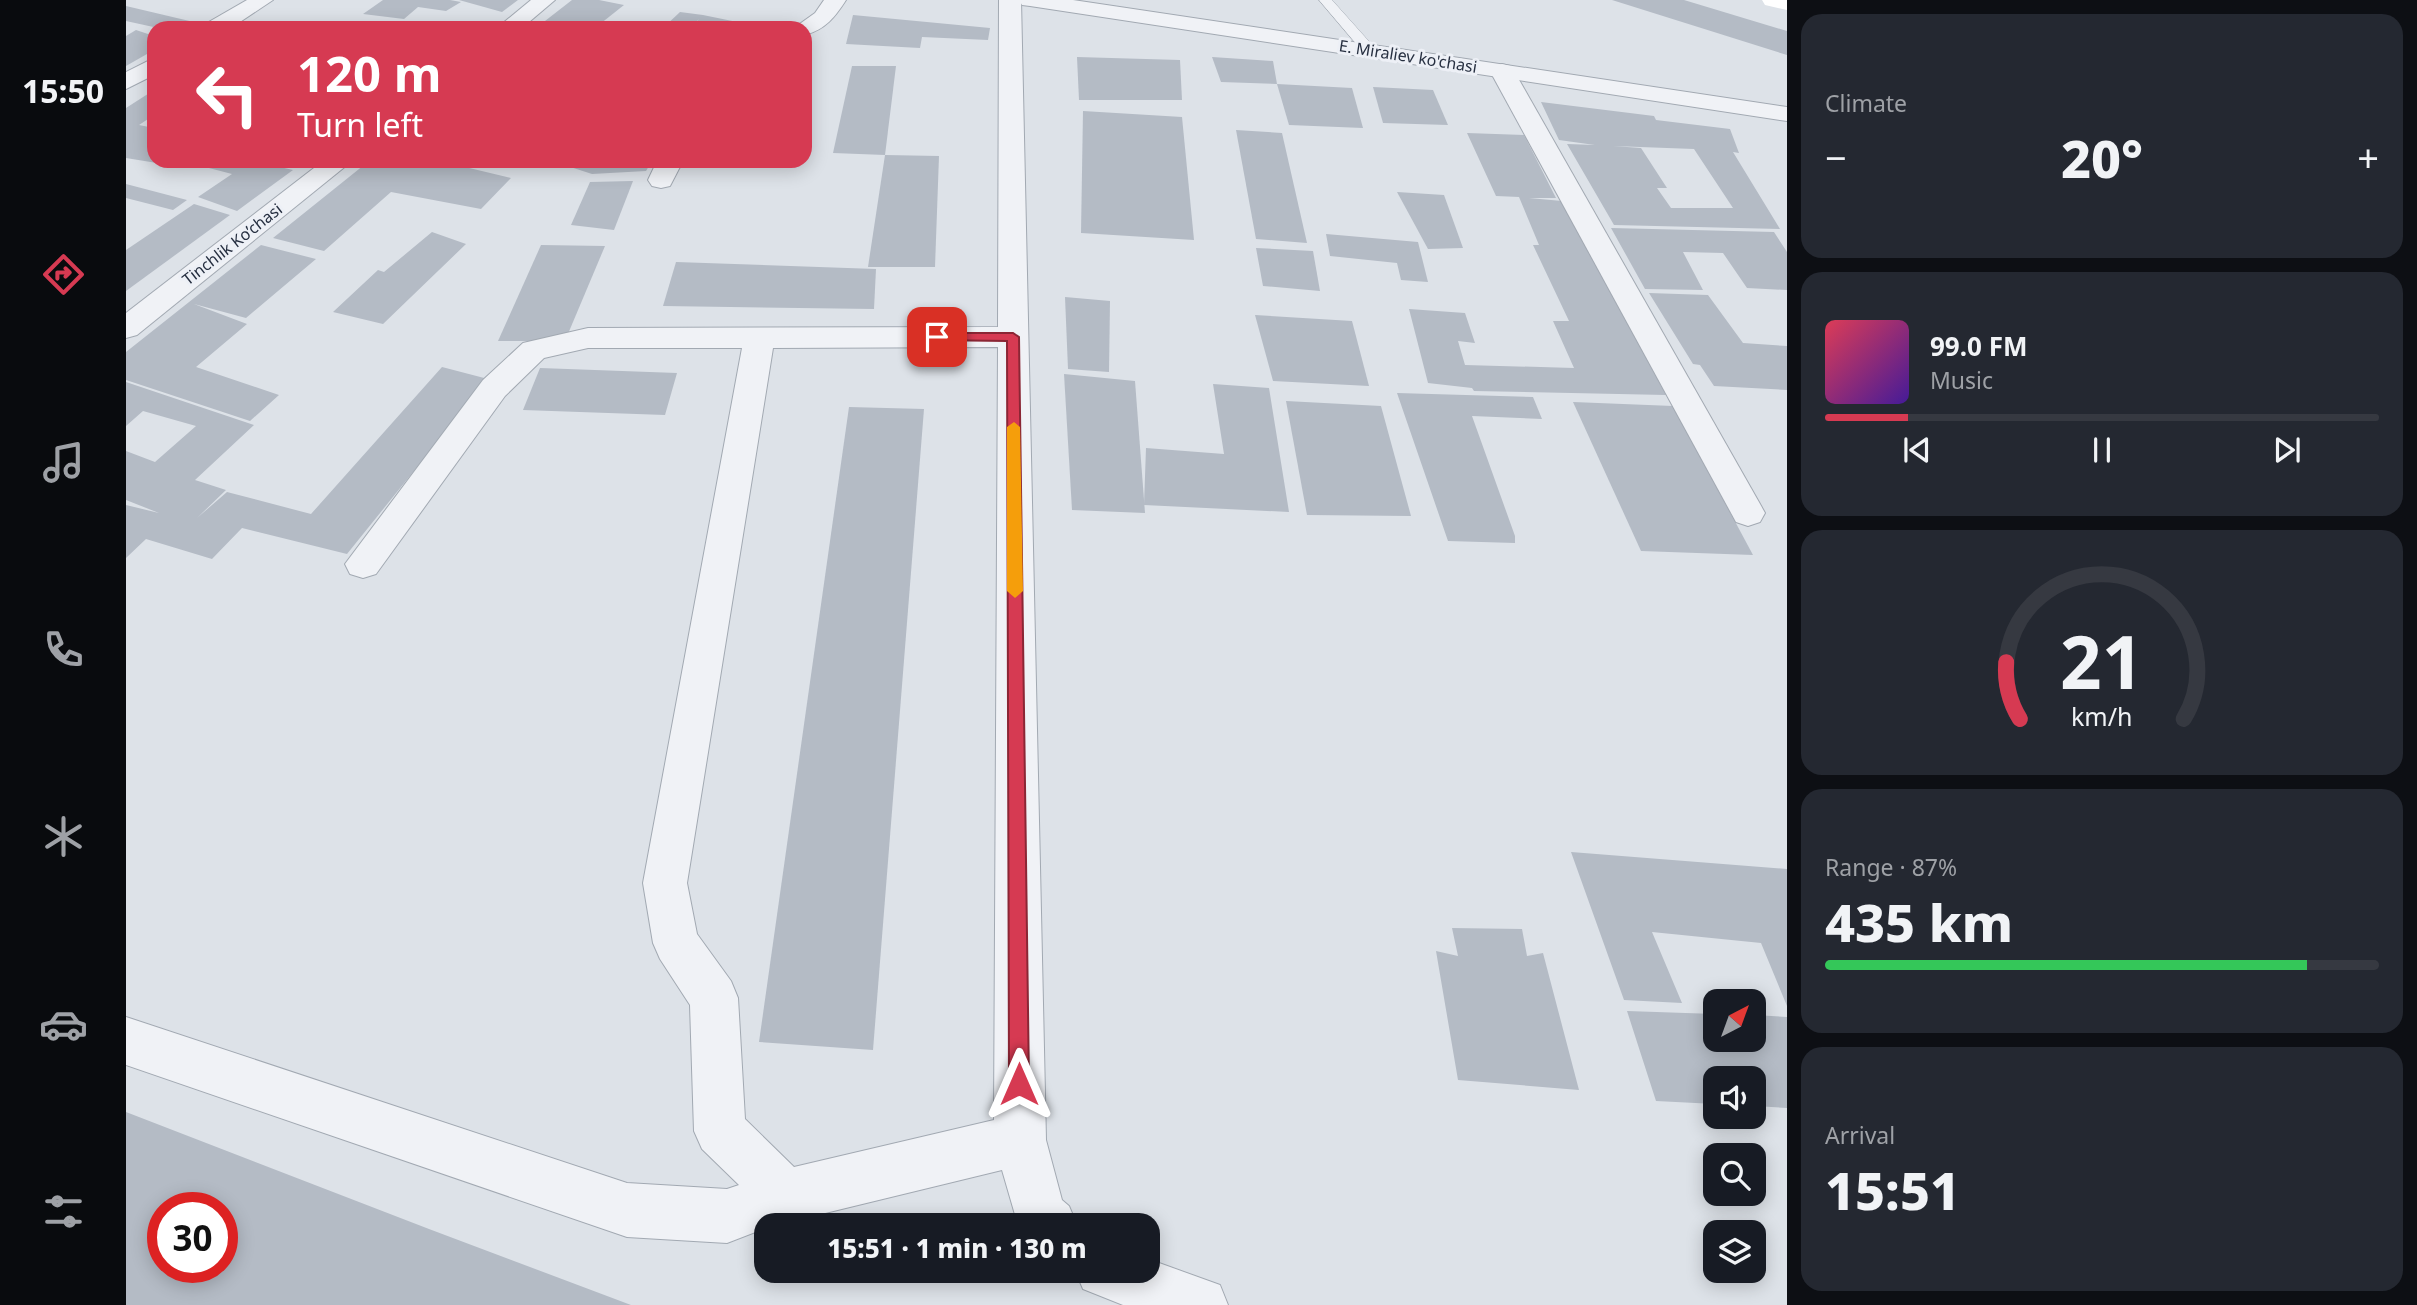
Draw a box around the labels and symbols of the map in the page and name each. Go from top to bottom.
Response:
street label: E. Miraliev ko'chasi [1337,34,1479,78]
street label: Tinchlik Ko’chasi [178,198,286,290]
pin [907,307,967,367]
north arrow [1703,989,1766,1052]
position arrow [982,1047,1056,1121]
speed limit sign: 30 [147,1192,238,1283]

